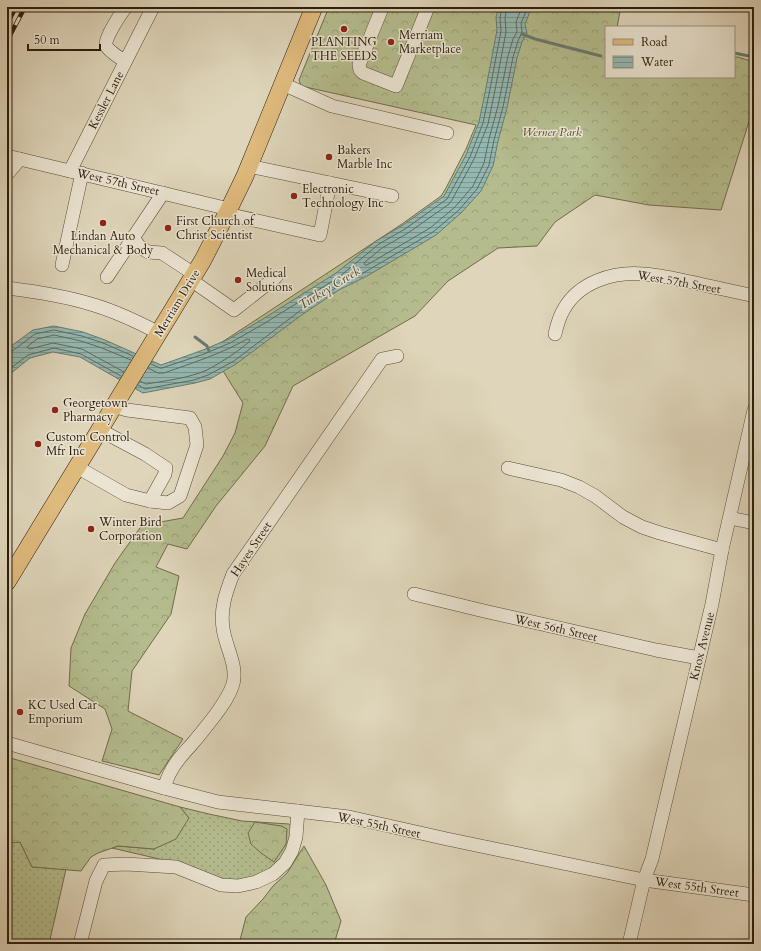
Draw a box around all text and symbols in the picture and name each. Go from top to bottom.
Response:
marker: PLANTING THE SEEDS [339,24,349,34]
scale bar [28,26,100,52]
legend [605,26,735,78]
place label: Merriam Marketplace [399,27,461,57]
text: 50 m [34,32,61,48]
place label: PLANTING THE SEEDS [311,34,377,64]
text: Road [641,34,668,50]
marker: Merriam Marketplace [386,37,396,47]
text: Water [640,54,674,70]
street label: Kessler Lane [85,68,127,132]
park label: Werner Park [522,124,582,140]
place label: Bakers Marble Inc [337,142,393,172]
marker: Bakers Marble Inc [324,152,334,162]
street label: West 57th Street [74,164,161,199]
place label: Electronic Technology Inc [302,181,384,211]
marker: Electronic Technology Inc [289,191,299,201]
place label: First Church of Christ Scientist [176,213,256,243]
marker: Lindan Auto Mechanical & Body [98,218,108,228]
marker: First Church of Christ Scientist [163,223,173,233]
place label: Lindan Auto Mechanical & Body [53,228,154,258]
water label: Turkey Creek [295,261,364,314]
place label: Medical Solutions [246,265,293,295]
street label: Merriam Drive [150,266,204,340]
street label: West 57th Street [635,267,722,297]
marker: Medical Solutions [233,275,243,285]
place label: Georgetown Pharmacy [63,395,128,425]
marker: Georgetown Pharmacy [50,405,60,415]
place label: Custom Control Mfr Inc [46,429,130,459]
marker: Custom Control Mfr Inc [33,439,43,449]
place label: Winter Bird Corporation [98,514,162,544]
street label: Hayes Street [227,518,275,580]
marker: Winter Bird Corporation [86,524,96,534]
street label: West 56th Street [512,610,599,645]
street label: Knox Avenue [686,610,718,682]
place label: KC Used Car Emporium [28,697,98,727]
marker: KC Used Car Emporium [15,707,25,717]
street label: West 55th Street [335,808,422,842]
street label: West 55th Street [653,873,740,901]

